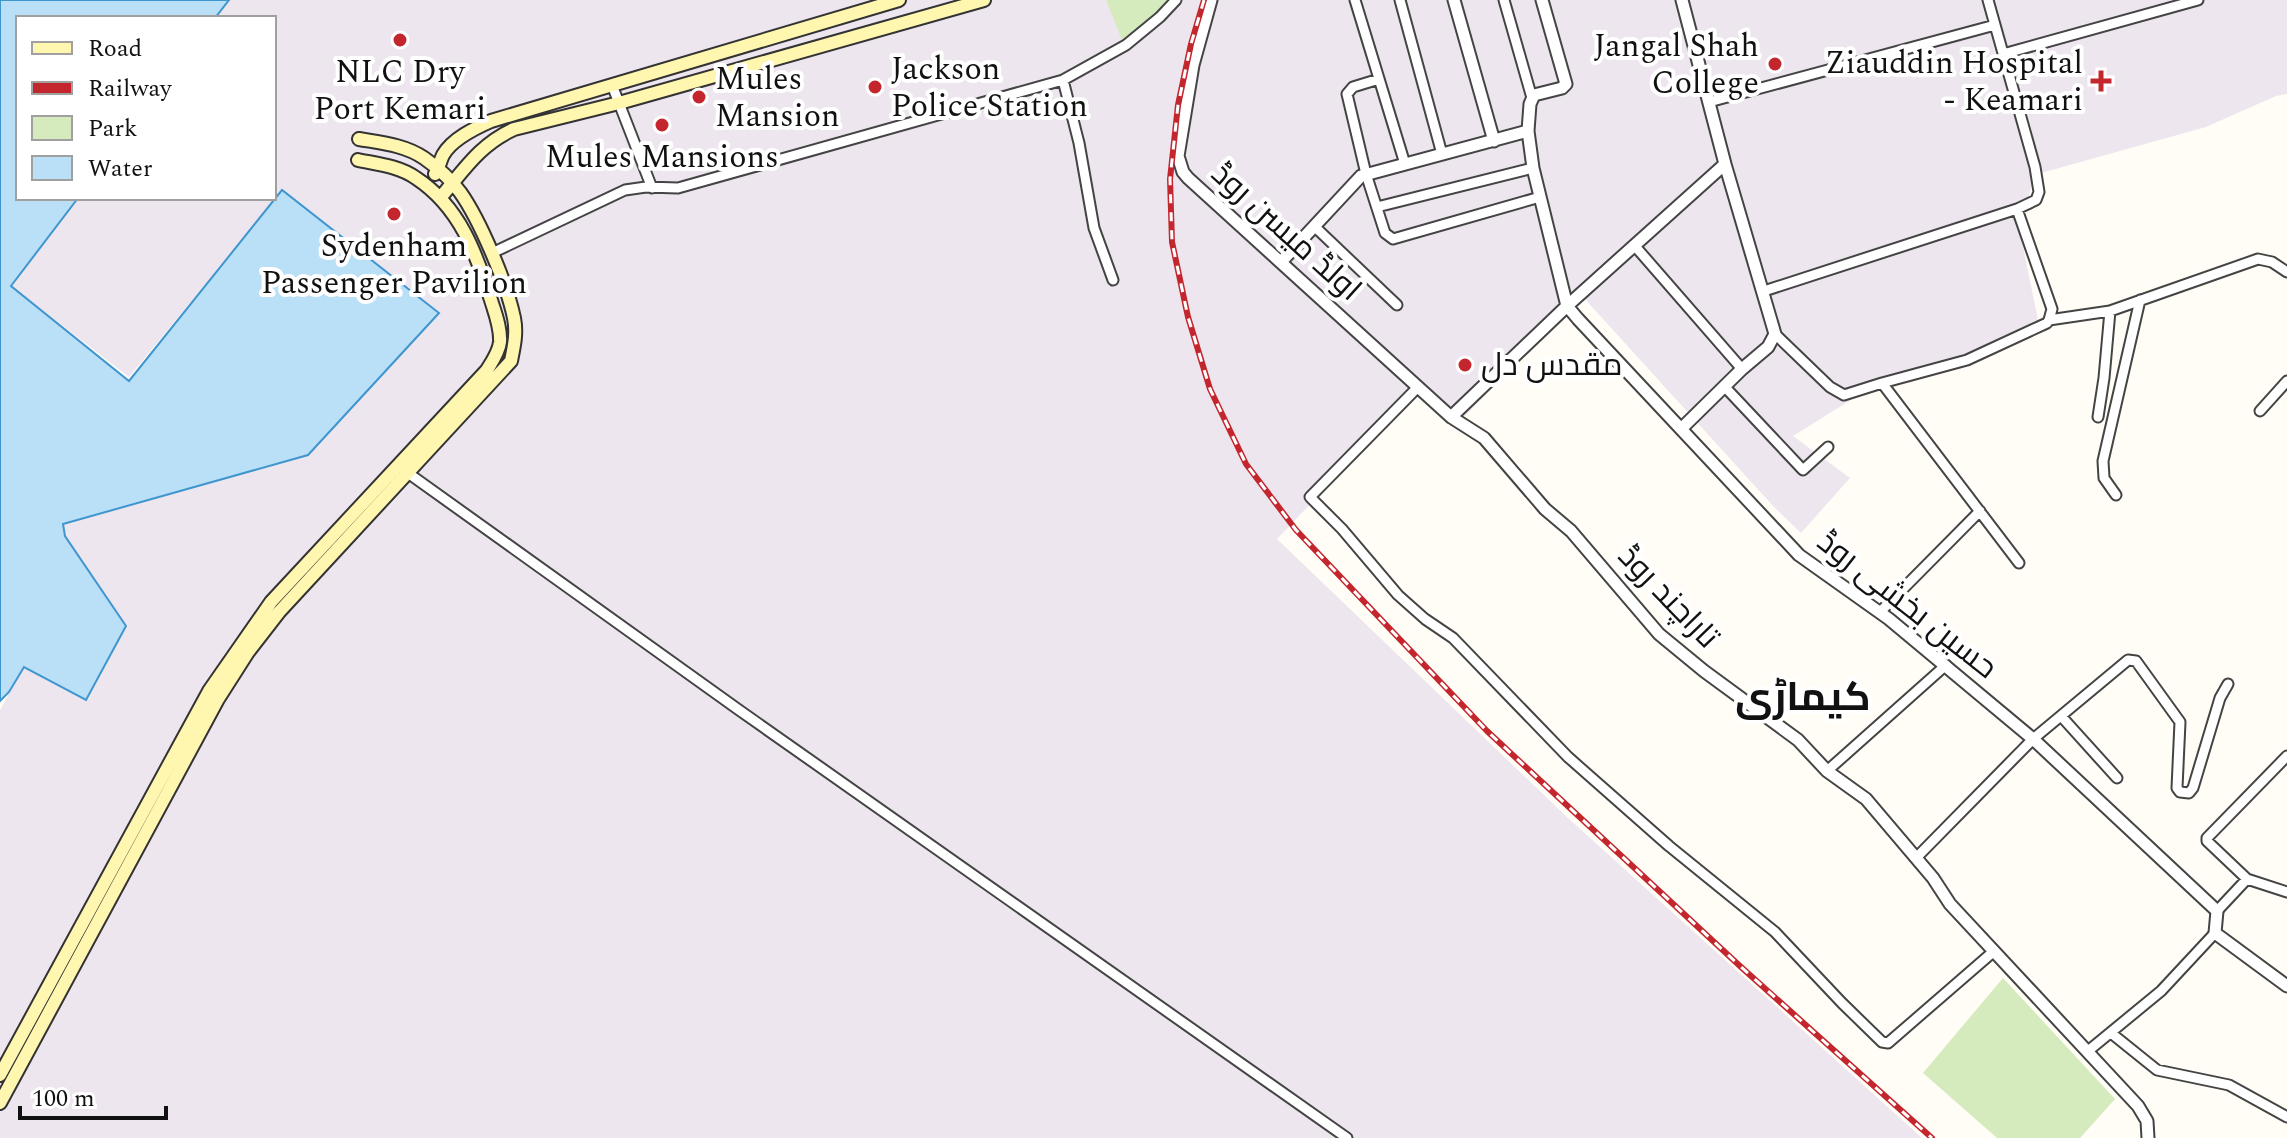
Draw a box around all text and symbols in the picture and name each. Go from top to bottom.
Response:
legend [16,16,276,200]
place label: Jangal Shah College [1594,22,1759,108]
text: Road [88,31,142,67]
marker: NLC Dry Port Kemari [391,31,409,49]
place label: Ziauddin Hospital - Keamari [1825,39,2083,125]
place label: Jackson Police Station [891,45,1088,131]
place label: NLC Dry Port Kemari [314,48,486,134]
place label: Mules Mansion [715,55,840,141]
marker: Jangal Shah College [1766,55,1784,73]
marker: Ziauddin Hospital - Keamari [2090,70,2112,92]
text: Railway [88,71,173,107]
marker: Jackson Police Station [866,78,884,96]
marker: Mules Mansion [690,88,708,106]
text: Park [88,111,138,147]
marker: Mules Mansions [653,116,671,134]
place label: Mules Mansions [545,133,779,182]
text: Water [88,151,152,187]
street label: اولڈ میسن روڈ [1200,151,1372,313]
marker: Sydenham Passenger Pavilion [385,205,403,223]
place label: Sydenham Passenger Pavilion [261,222,527,308]
place label: مقدس دل [1481,341,1623,390]
marker: مقدس دل [1456,356,1474,374]
street label: حسین بخشی روڈ [1806,519,2008,691]
street label: تاراچند روڈ [1606,534,1731,661]
district label: کیماڑی [1735,668,1871,729]
scale bar [20,1070,166,1120]
text: 100 m [32,1081,95,1117]

